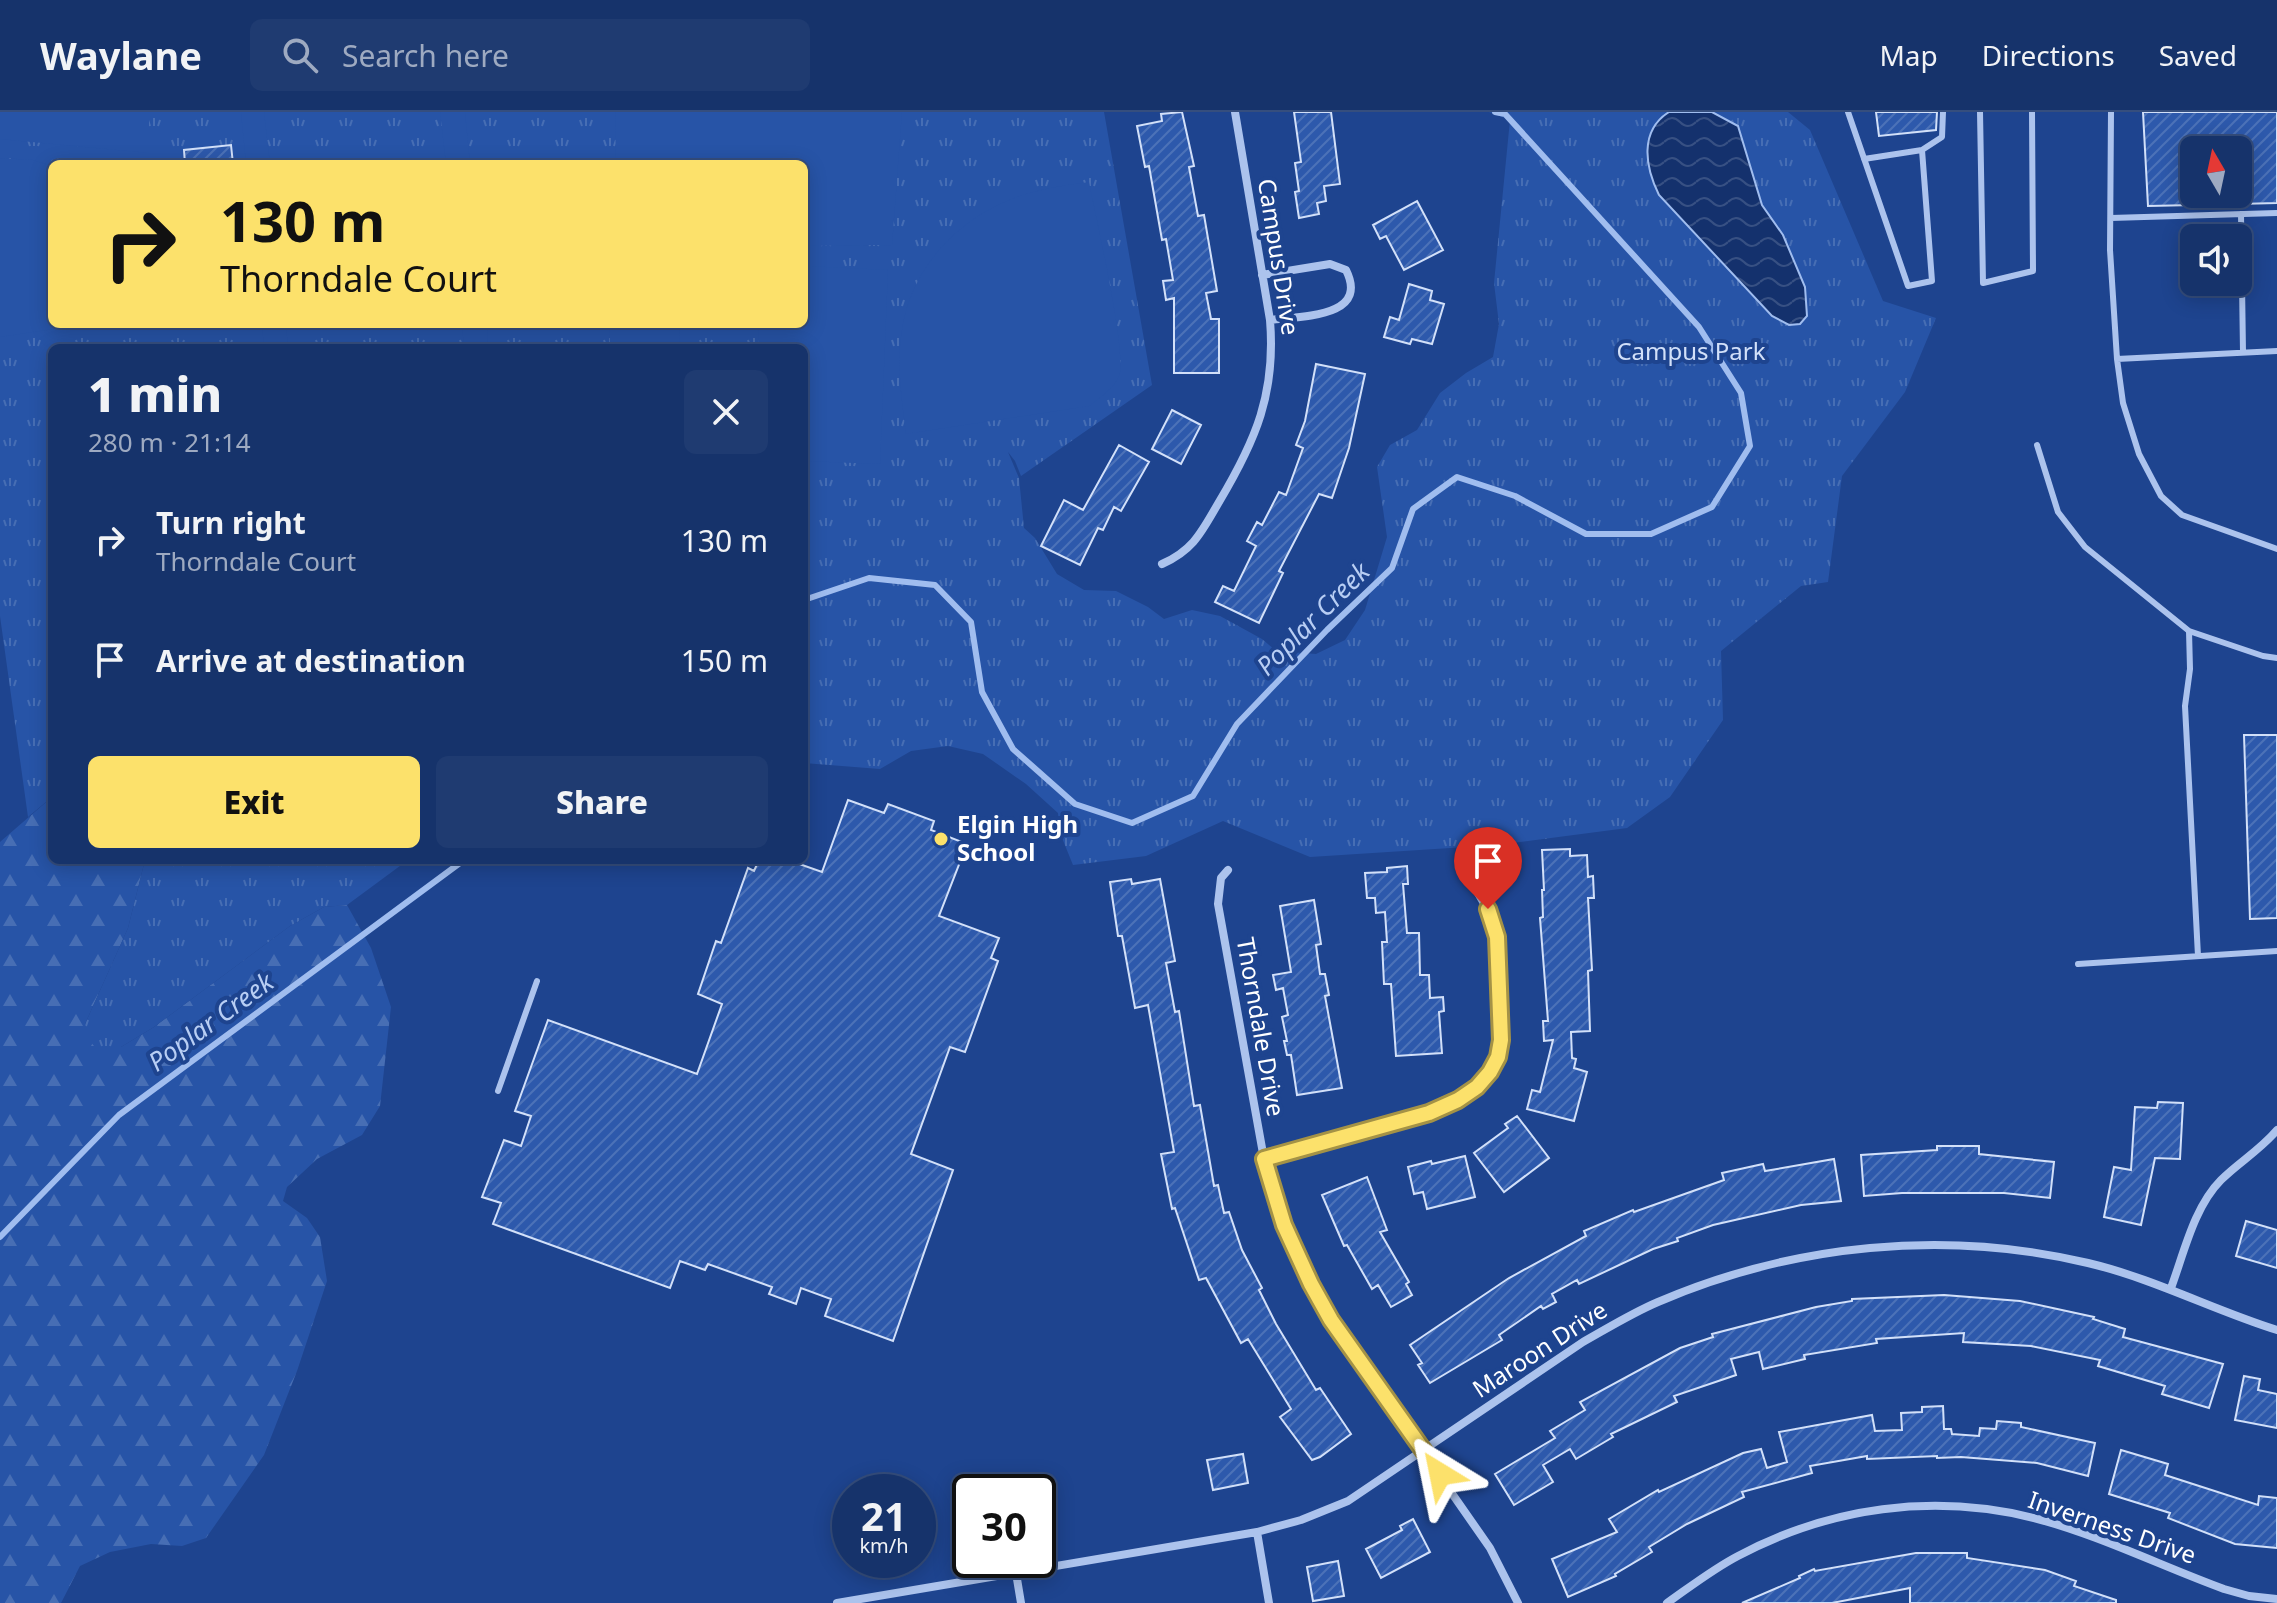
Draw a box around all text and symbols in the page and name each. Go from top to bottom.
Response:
search box [250,19,810,91]
text: Waylane [40,29,202,81]
icon: search [278,33,322,77]
text: Search here [342,35,509,76]
text: Map [1879,36,1938,74]
text: Directions [1982,36,2115,74]
text: Saved [2159,36,2237,74]
north arrow [2180,136,2252,208]
map controls [2180,136,2252,296]
street label: Campus Drive [1251,176,1308,337]
text: 130 m [220,182,385,258]
icon: right [88,192,192,296]
button: sound [2180,224,2252,296]
text: Thorndale Court [220,254,497,303]
park label: Campus Park [1616,334,1766,367]
text: 1 min [88,361,222,426]
button: close [684,370,768,454]
text: 280 m · 21:14 [88,424,251,460]
text: Turn right [156,502,306,543]
icon: right [88,518,132,562]
text: 130 m [681,520,768,561]
text: Thorndale Court [156,543,356,579]
water label: Poplar Creek [1248,553,1378,683]
icon: arrive [88,638,132,682]
text: Arrive at destination [156,640,466,681]
text: 150 m [681,640,768,681]
button: Exit [88,756,420,848]
button: Share [436,756,768,848]
place label: Elgin High School [957,807,1078,868]
pin [1454,827,1522,909]
marker: Elgin High School [932,830,950,848]
icon: arrive [1466,839,1510,883]
street label: Thorndale Drive [1230,935,1293,1119]
water label: Poplar Creek [140,963,281,1079]
street label: Maroon Drive [1466,1293,1613,1405]
position arrow [1398,1432,1482,1516]
speed limit sign: 30 [952,1474,1056,1578]
street label: Inverness Drive [2024,1482,2201,1571]
text: 21 [861,1488,907,1543]
text: km/h [859,1532,909,1559]

